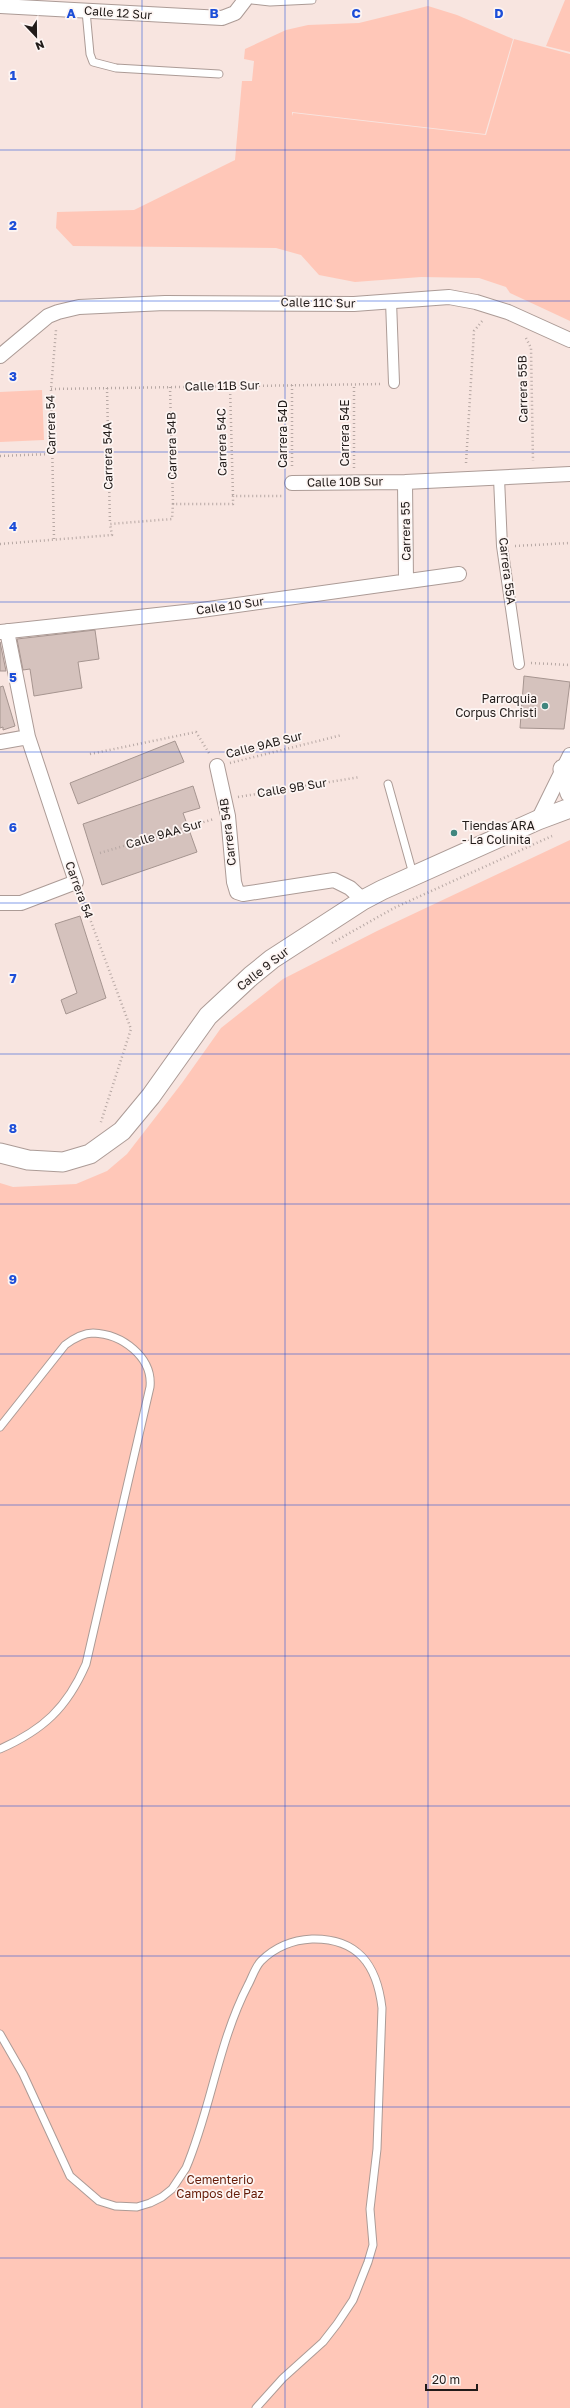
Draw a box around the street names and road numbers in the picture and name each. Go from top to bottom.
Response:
street label: Calle 12 Sur [84,3,153,22]
street label: Calle 11C Sur [280,294,356,311]
street label: Carrera 55B [514,355,531,423]
street label: Calle 11B Sur [184,377,260,394]
street label: Carrera 54 [42,395,59,455]
street label: Carrera 54E [337,399,352,467]
street label: Carrera 54D [275,400,290,468]
street label: Carrera 54C [213,408,230,476]
street label: Carrera 54B [163,412,180,480]
street label: Carrera 54A [99,422,116,490]
street label: Calle 10B Sur [307,473,384,490]
street label: Carrera 55 [397,501,414,561]
street label: Carrera 55A [496,537,519,605]
street label: Calle 10 Sur [195,593,265,618]
street label: Calle 9AB Sur [224,728,304,761]
street label: Calle 9B Sur [256,775,328,800]
street label: Carrera 54B [216,797,239,867]
street label: Calle 9AA Sur [124,815,204,852]
street label: Carrera 54 [62,859,97,920]
street label: Calle 9 Sur [234,943,292,994]

